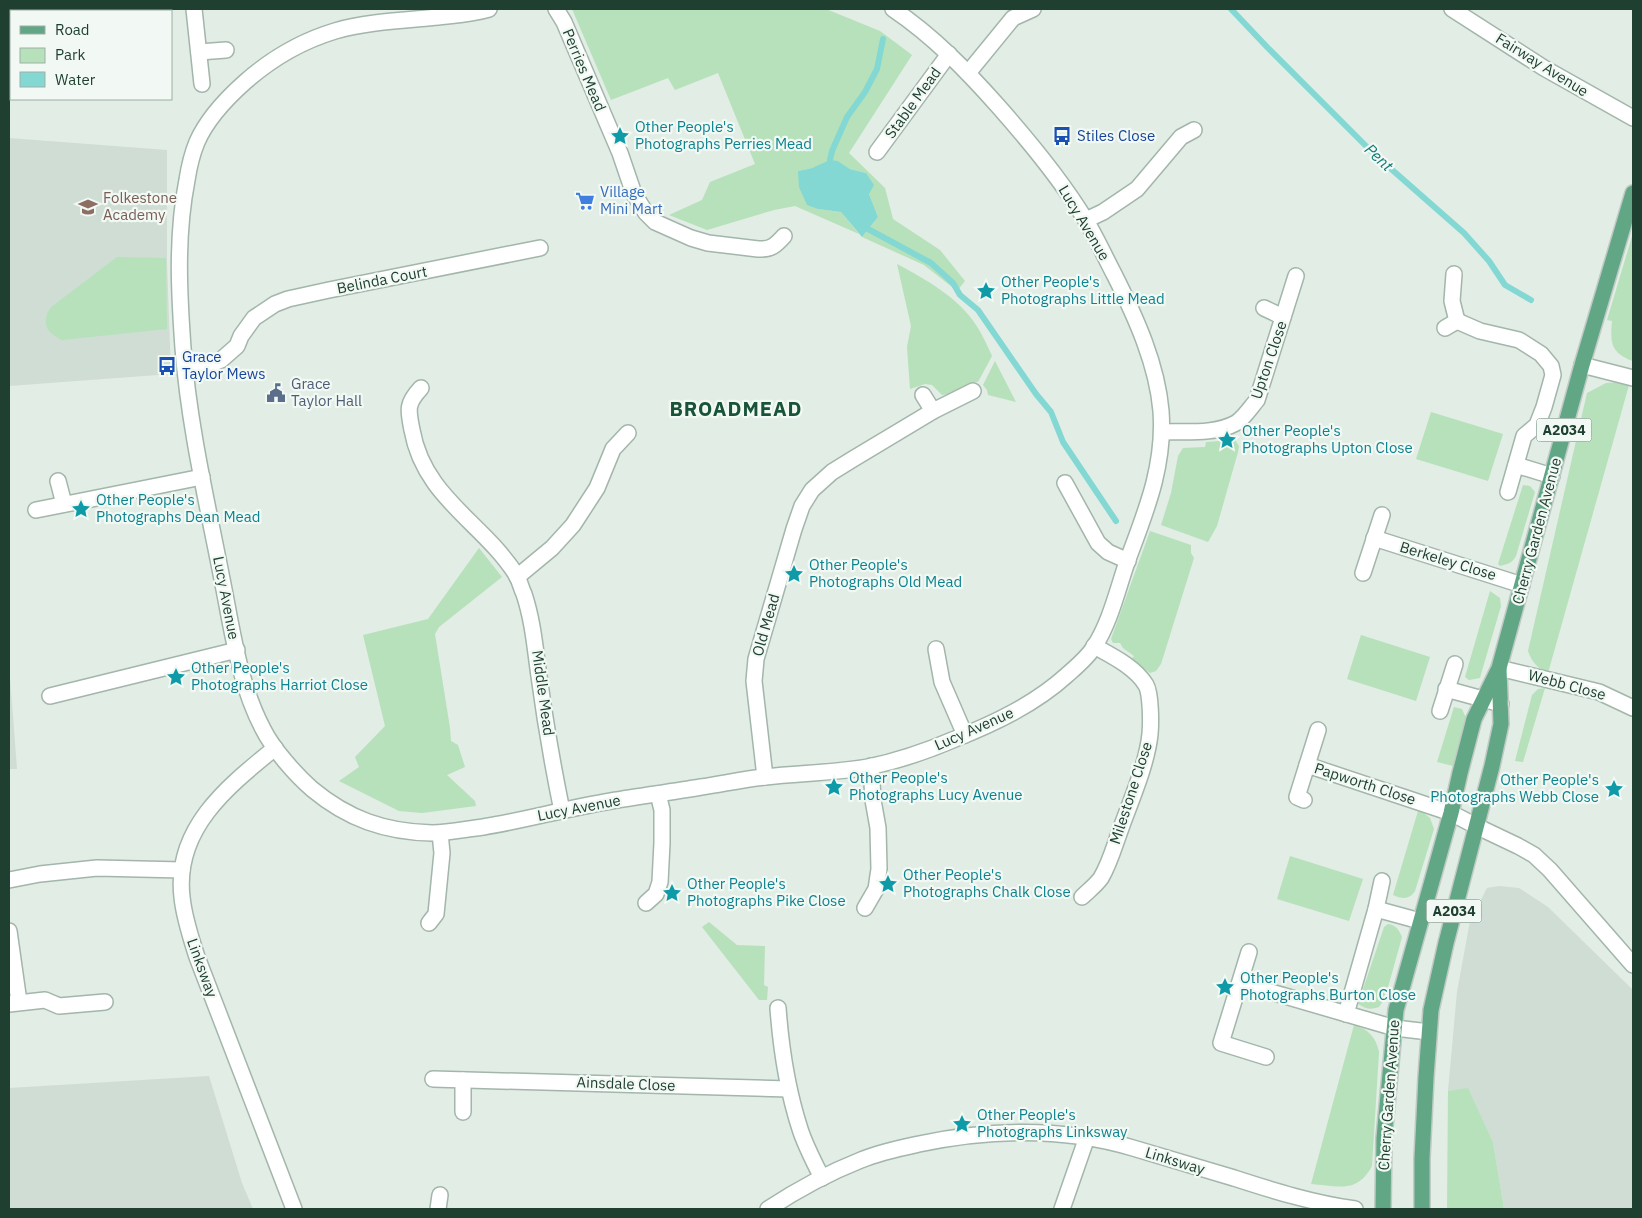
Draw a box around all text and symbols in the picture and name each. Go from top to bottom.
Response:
legend [10,10,172,100]
text: Road [55,20,90,39]
street label: Perries Mead [559,26,610,114]
street label: Fairway Avenue [1492,29,1592,101]
text: Park [55,45,85,64]
street label: Stable Mead [880,63,945,142]
text: Water [55,70,96,89]
place label: Other People's Photographs Perries Mead [635,117,812,153]
place icon: Other People's Photographs Perries Mead [609,125,631,147]
bus stop icon: Stiles Close [1051,125,1073,147]
place label: Stiles Close [1077,126,1155,145]
water label: Pent [1361,139,1398,176]
place label: Village Mini Mart [600,182,663,218]
street label: Lucy Avenue [1055,182,1114,264]
place label: Folkestone Academy [103,188,177,224]
supermarket icon: Village Mini Mart [574,190,596,212]
school or university icon: Folkestone Academy [77,196,99,218]
street label: Belinda Court [335,261,429,298]
place label: Other People's Photographs Little Mead [1001,272,1165,308]
place icon: Other People's Photographs Little Mead [975,280,997,302]
street label: Upton Close [1246,318,1291,402]
place label: Grace Taylor Mews [182,347,266,383]
bus stop icon: Grace Taylor Mews [156,355,178,377]
place label: Grace Taylor Hall [291,374,362,410]
public building icon: Grace Taylor Hall [265,382,287,404]
district label: BROADMEAD [669,395,803,422]
road number: A2034 [1536,418,1592,442]
place label: Other People's Photographs Upton Close [1242,421,1413,457]
place icon: Other People's Photographs Upton Close [1216,429,1238,451]
street label: Cherry Garden Avenue [1508,455,1565,606]
place label: Other People's Photographs Dean Mead [96,490,261,526]
place icon: Other People's Photographs Dean Mead [70,498,92,520]
street label: Berkeley Close [1398,537,1499,584]
street label: Lucy Avenue [209,555,244,641]
place label: Other People's Photographs Old Mead [809,555,962,591]
place icon: Other People's Photographs Old Mead [783,563,805,585]
street label: Old Mead [748,591,783,658]
street label: Middle Mead [528,649,559,737]
place label: Other People's Photographs Harriot Close [191,658,368,694]
street label: Webb Close [1526,665,1608,704]
place icon: Other People's Photographs Harriot Close [165,666,187,688]
street label: Lucy Avenue [931,703,1016,754]
street label: Milestone Close [1105,739,1156,847]
street label: Papworth Close [1312,758,1418,809]
place label: Other People's Photographs Lucy Avenue [849,768,1023,804]
place label: Other People's Photographs Webb Close [1430,770,1599,806]
place icon: Other People's Photographs Lucy Avenue [823,776,845,798]
place icon: Other People's Photographs Webb Close [1603,778,1625,800]
street label: Lucy Avenue [536,790,622,825]
place label: Other People's Photographs Chalk Close [903,865,1071,901]
place icon: Other People's Photographs Chalk Close [877,873,899,895]
place label: Other People's Photographs Pike Close [687,874,846,910]
place icon: Other People's Photographs Pike Close [661,882,683,904]
road number: A2034 [1426,899,1482,922]
street label: Linksway [183,936,222,1000]
place label: Other People's Photographs Burton Close [1240,968,1416,1004]
place icon: Other People's Photographs Burton Close [1214,976,1236,998]
street label: Cherry Garden Avenue [1374,1019,1403,1171]
street label: Ainsdale Close [576,1072,676,1095]
place label: Other People's Photographs Linksway [977,1105,1128,1141]
place icon: Other People's Photographs Linksway [951,1113,973,1135]
street label: Linksway [1143,1142,1208,1179]

